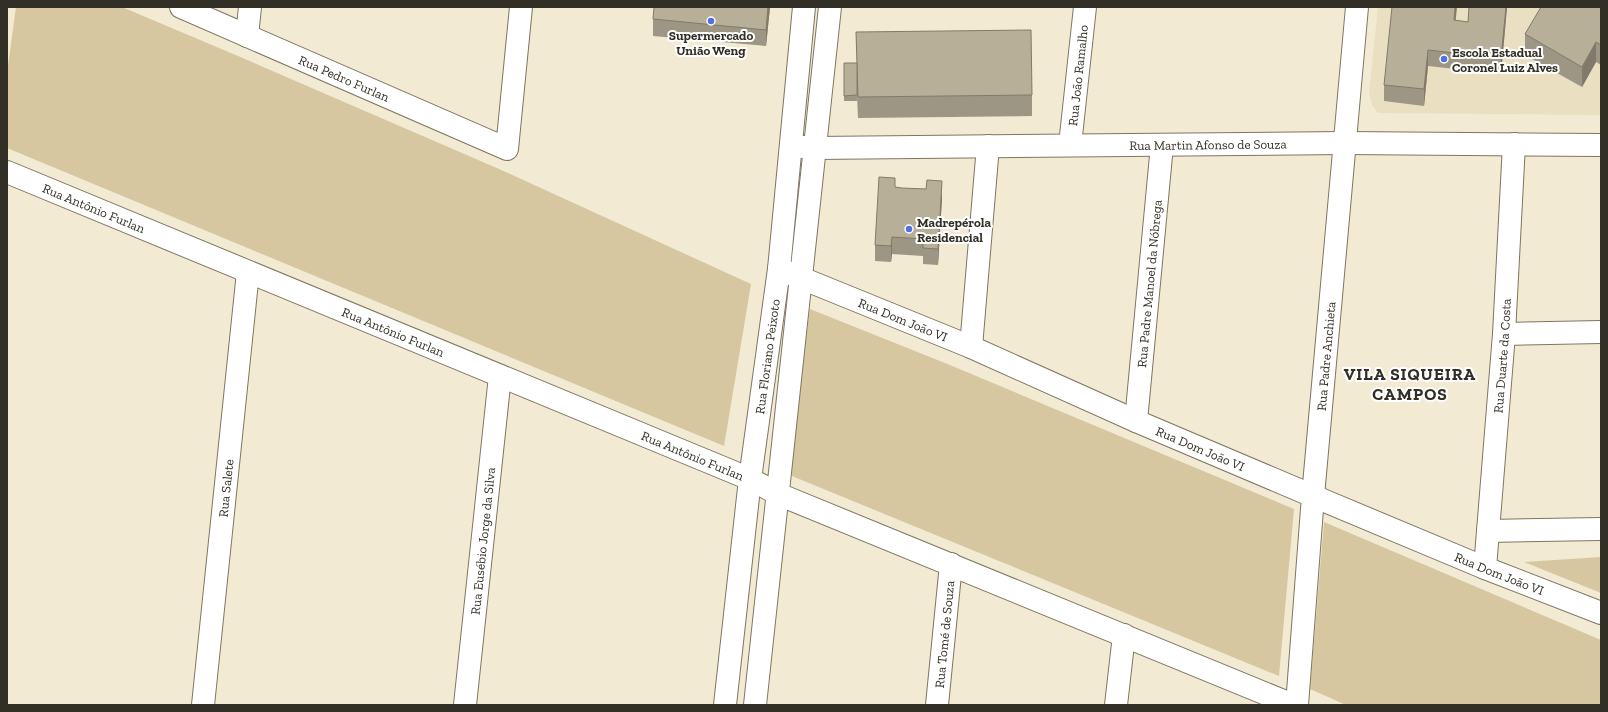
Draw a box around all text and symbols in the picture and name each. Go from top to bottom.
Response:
marker: Supermercado União Weng [706,16,716,26]
street label: Rua João Ramalho [1065,24,1091,127]
place label: Supermercado União Weng [669,28,753,58]
place label: Escola Estadual Coronel Luiz Alves [1452,45,1558,75]
street label: Rua Pedro Furlan [296,52,392,105]
marker: Escola Estadual Coronel Luiz Alves [1439,54,1449,64]
street label: Rua Martin Afonso de Souza [1129,137,1287,153]
street label: Rua Antônio Furlan [40,181,148,236]
street label: Rua Padre Manoel da Nóbrega [1134,198,1165,368]
place label: Madrepérola Residencial [917,215,992,245]
marker: Madrepérola Residencial [904,224,914,234]
street label: Rua Dom João VI [856,295,950,345]
street label: Rua Duarte da Costa [1491,297,1514,414]
street label: Rua Floriano Peixoto [752,298,783,415]
street label: Rua Padre Anchieta [1314,300,1339,411]
street label: Rua Antônio Furlan [340,304,447,360]
district label: VILA SIQUEIRA CAMPOS [1344,364,1476,404]
street label: Rua Dom João VI [1154,423,1247,474]
street label: Rua Antônio Furlan [639,428,747,484]
street label: Rua Salete [216,458,237,518]
street label: Rua Eusébio Jorge da Silva [468,466,498,616]
street label: Rua Dom João VI [1452,549,1546,598]
street label: Rua Tomé de Souza [932,579,957,689]

